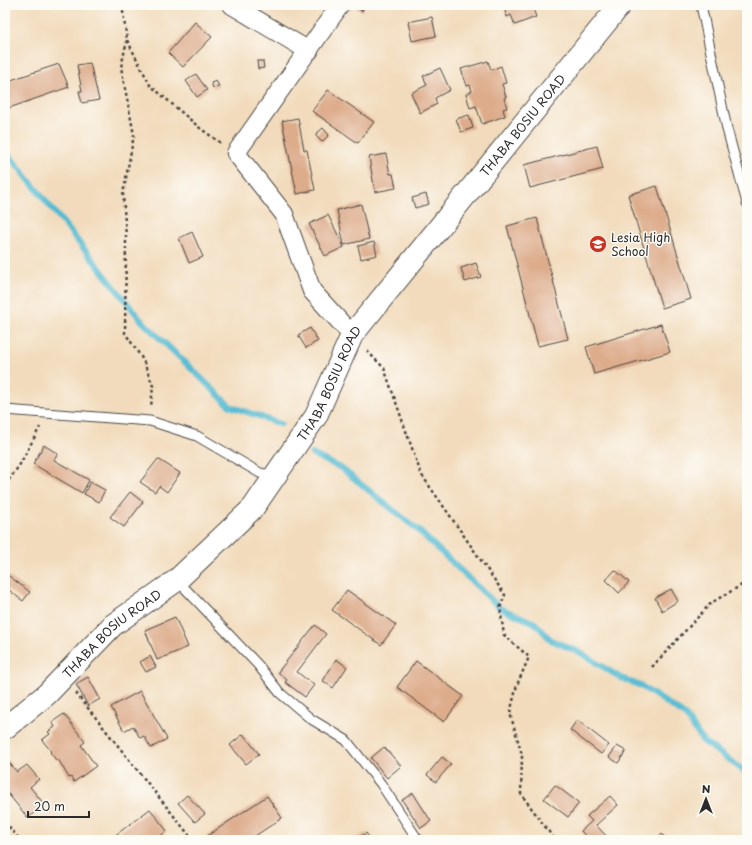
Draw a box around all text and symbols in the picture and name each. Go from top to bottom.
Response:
street label: THABA BOSIU ROAD [475,70,569,180]
place label: Lesia High School [611,228,670,260]
school or university icon: Lesia High School [588,234,608,254]
street label: THABA BOSIU ROAD [293,322,365,445]
street label: THABA BOSIU ROAD [58,585,165,682]
north arrow [686,779,726,819]
text: N [702,780,711,797]
scale bar [28,793,89,819]
text: 20 m [34,797,65,815]

